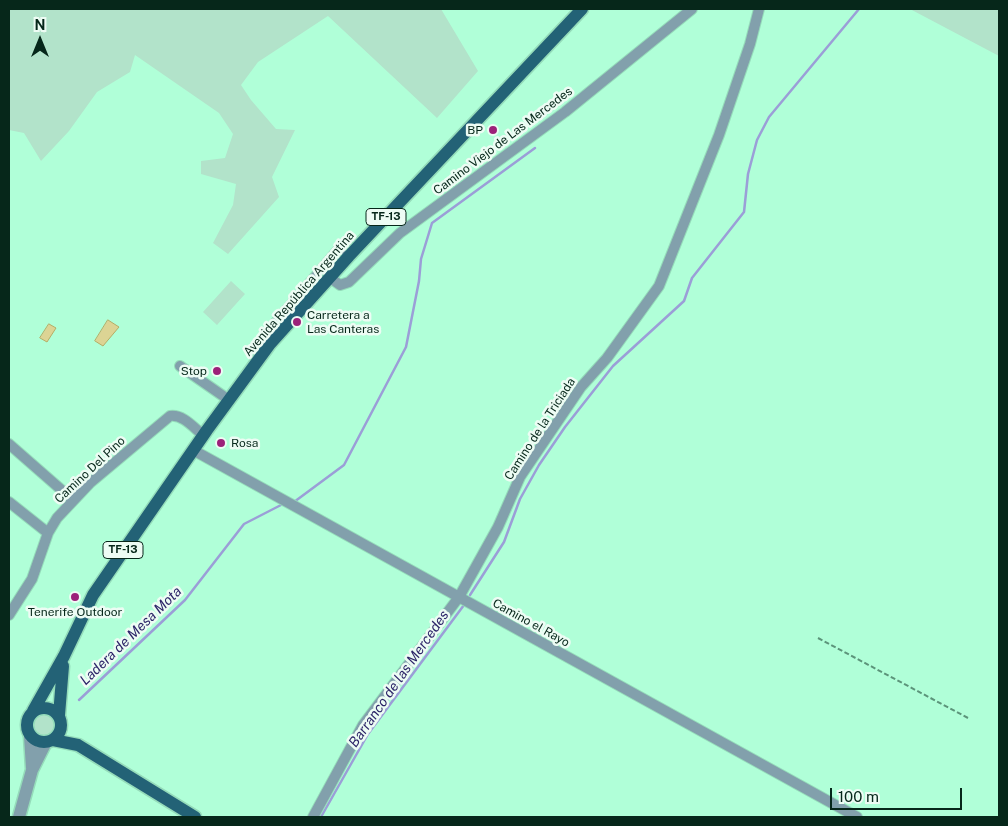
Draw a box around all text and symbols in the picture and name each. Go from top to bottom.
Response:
north arrow [15,15,65,65]
text: N [35,17,45,33]
street label: Camino Viejo de Las Mercedes [431,84,575,198]
place label: BP [467,123,483,137]
marker: BP [487,124,499,136]
road number: TF-13 [366,208,406,226]
street label: Avenida República Argentina [241,229,357,359]
place label: Carretera a Las Canteras [307,308,379,336]
marker: Carretera a Las Canteras [291,316,303,328]
place label: Stop [181,364,207,378]
marker: Stop [211,365,223,377]
street label: Camino de la Triciada [502,375,578,483]
street label: Camino Del Pino [52,434,128,506]
place label: Rosa [231,436,258,450]
marker: Rosa [215,437,227,449]
road number: TF-13 [103,542,143,558]
water label: Ladera de Mesa Mota [77,583,185,689]
marker: Tenerife Outdoor [69,591,81,603]
street label: Camino el Rayo [490,596,572,650]
place label: Tenerife Outdoor [28,605,122,619]
water label: Barranco de las Mercedes [345,607,453,751]
scale bar [833,778,966,810]
text: 100 m [838,788,879,805]

